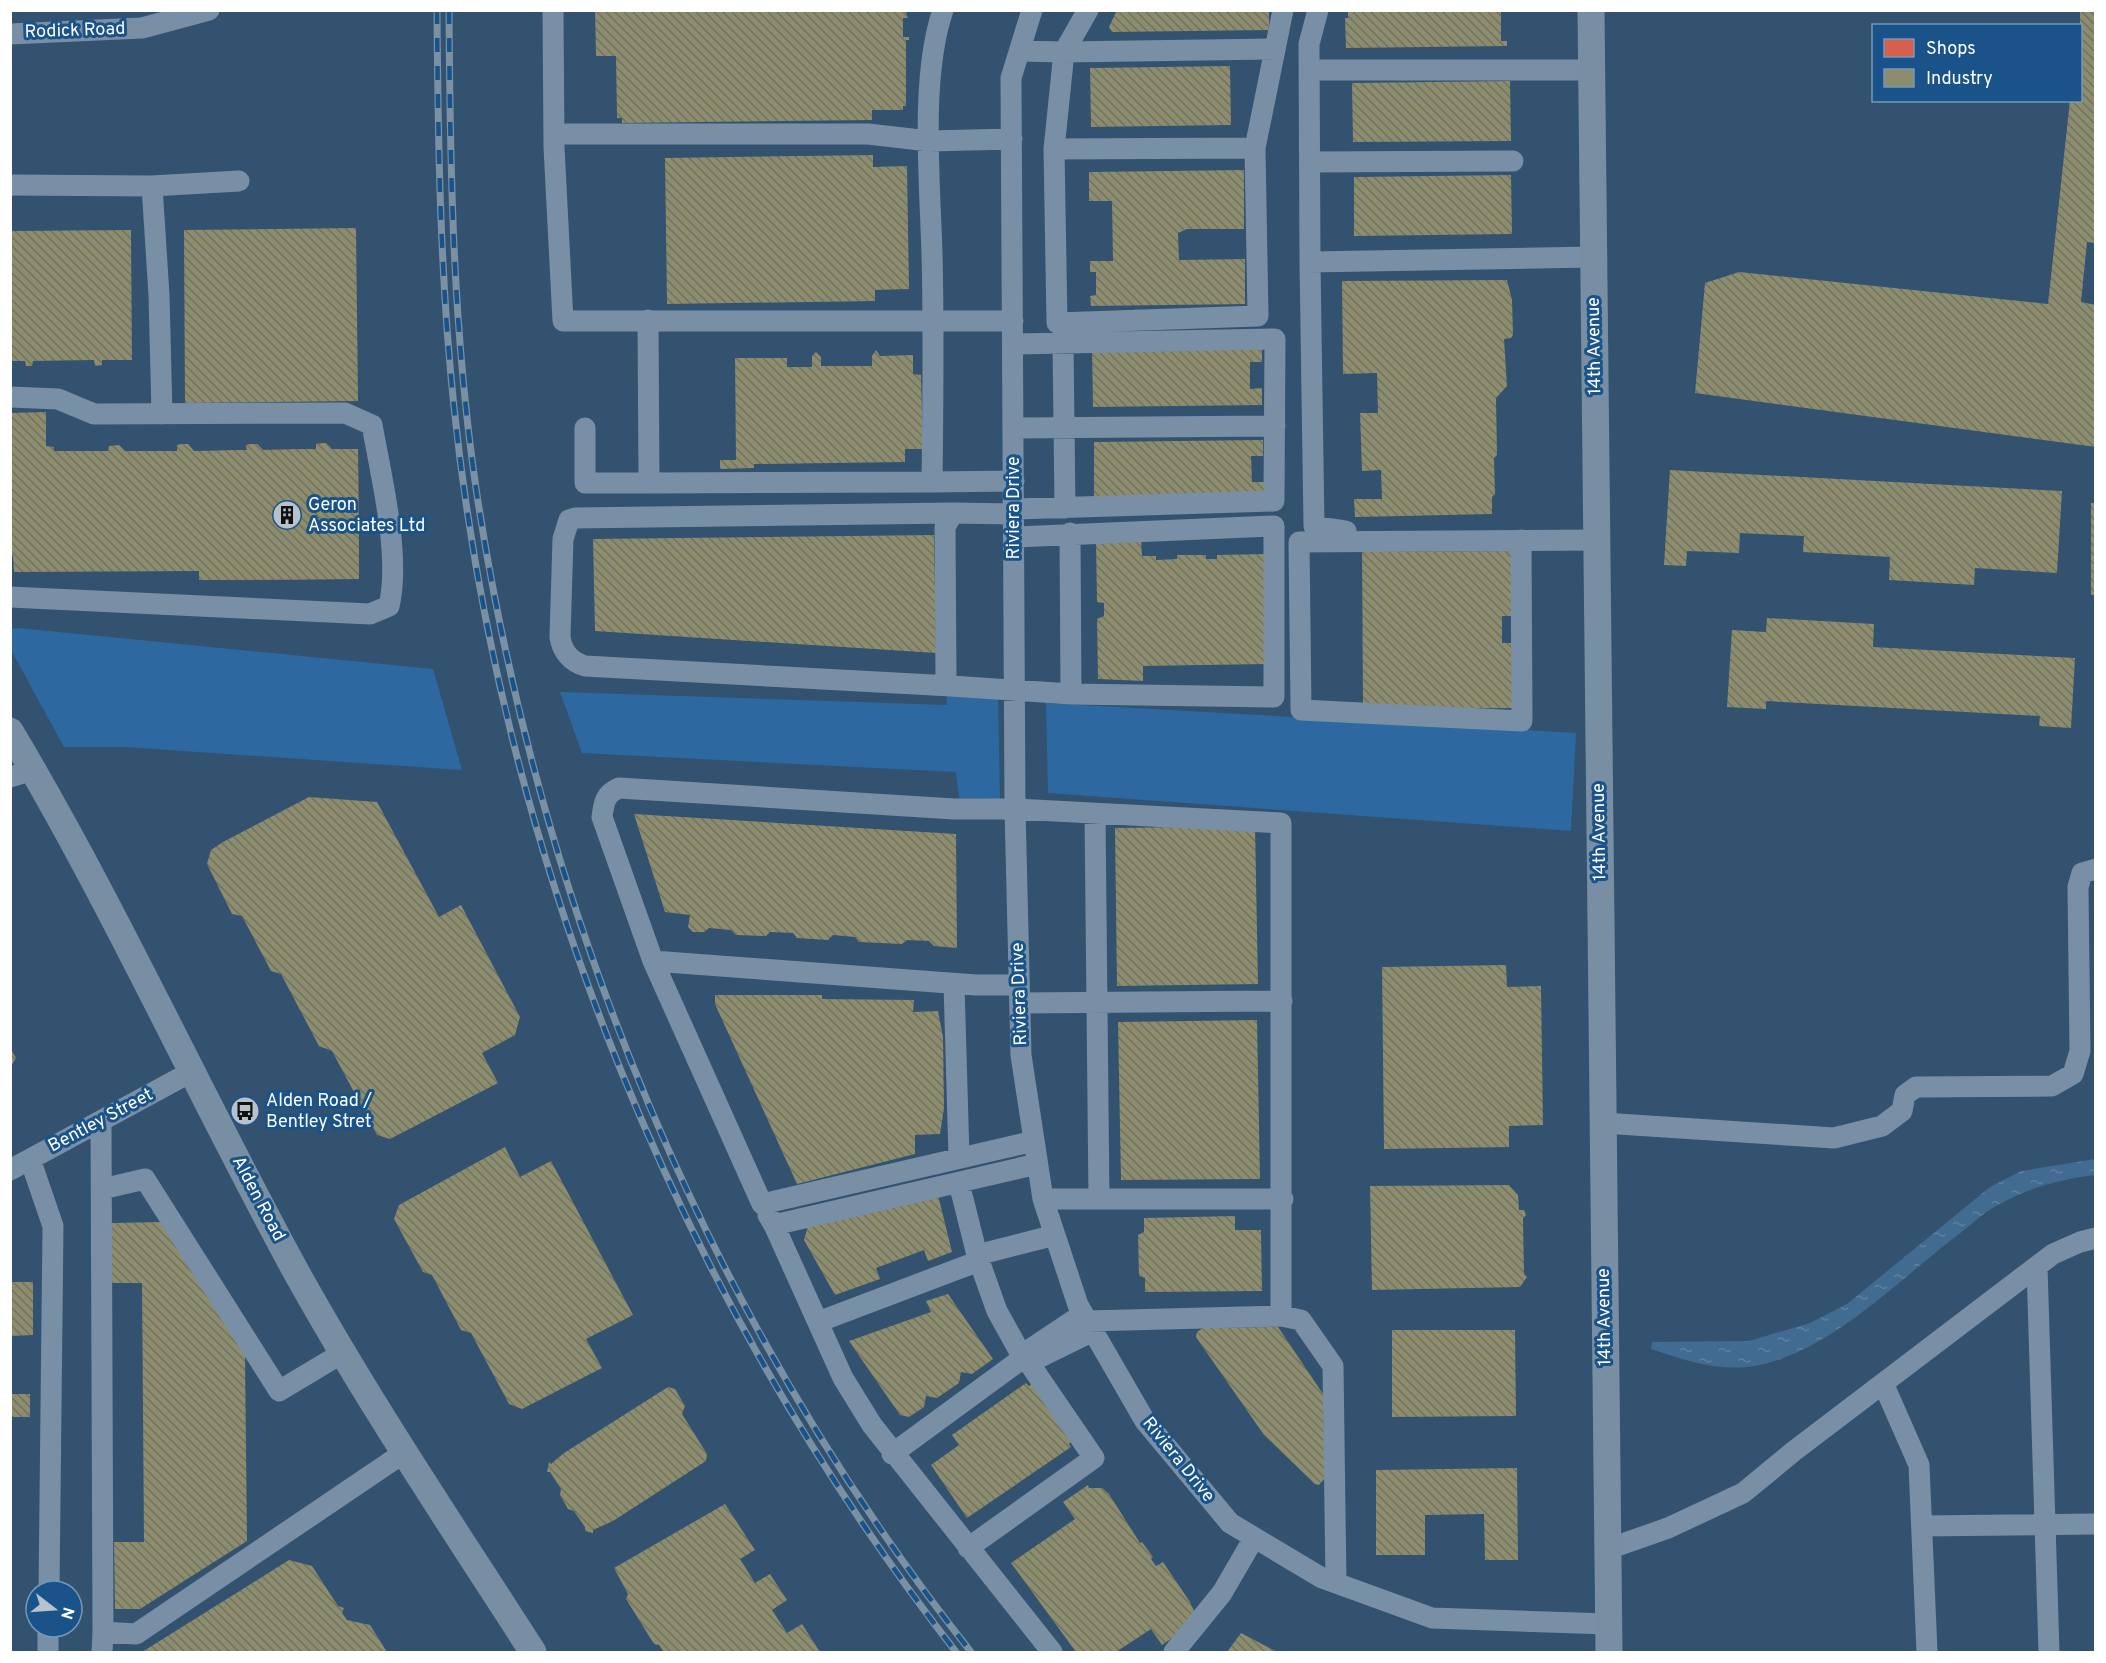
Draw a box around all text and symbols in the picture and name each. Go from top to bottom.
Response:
street label: Rodick Road [24,18,126,44]
legend [1872,24,2082,102]
text: Shops [1926,38,1976,61]
text: Industry [1926,68,1993,91]
street label: 14th Avenue [1583,297,1607,395]
street label: Riviera Drive [1003,456,1026,560]
place label: Geron Associates Ltd [308,494,425,538]
building icon: Geron Associates Ltd [271,499,303,531]
street label: 14th Avenue [1588,783,1612,881]
street label: Riviera Drive [1007,942,1033,1046]
street label: Bentley Street [45,1084,157,1158]
place label: Alden Road / Bentley Stret [266,1090,372,1134]
bus stop icon: Alden Road / Bentley Stret [229,1095,261,1127]
street label: Alden Road [226,1153,290,1245]
street label: 14th Avenue [1593,1268,1617,1366]
street label: Riviera Drive [1137,1413,1219,1507]
north arrow [24,1579,84,1639]
text: N [55,1604,78,1621]

